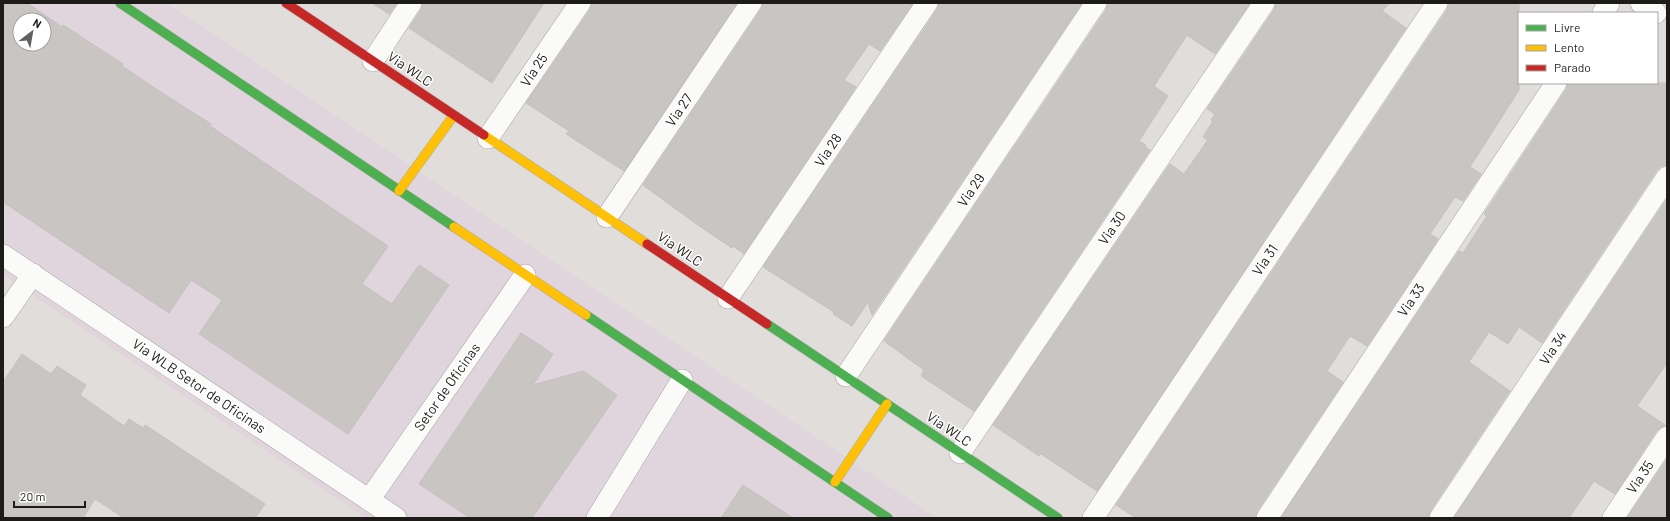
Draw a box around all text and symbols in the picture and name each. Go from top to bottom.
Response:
north arrow [12,12,52,52]
legend [1518,12,1658,84]
text: N [31,16,44,30]
text: Livre [1554,20,1580,34]
text: Lento [1554,40,1584,54]
street label: Via WLC [385,47,436,90]
street label: Via 25 [516,50,551,90]
text: Parado [1554,60,1591,74]
street label: Via 27 [661,90,696,129]
street label: Via 28 [810,130,845,170]
street label: Via 29 [953,170,988,210]
street label: Via 30 [1094,208,1129,248]
street label: Via WLC [655,227,706,270]
street label: Via 31 [1248,241,1281,278]
street label: Via 33 [1393,280,1428,319]
street label: Via 34 [1535,328,1570,368]
street label: Via WLB Setor de Oficinas [129,335,269,437]
street label: Setor de Oficinas [410,339,483,434]
street label: Via WLC [924,407,975,450]
street label: Via 35 [1622,457,1657,496]
scale bar [14,483,85,509]
text: 20 m [20,489,46,503]

